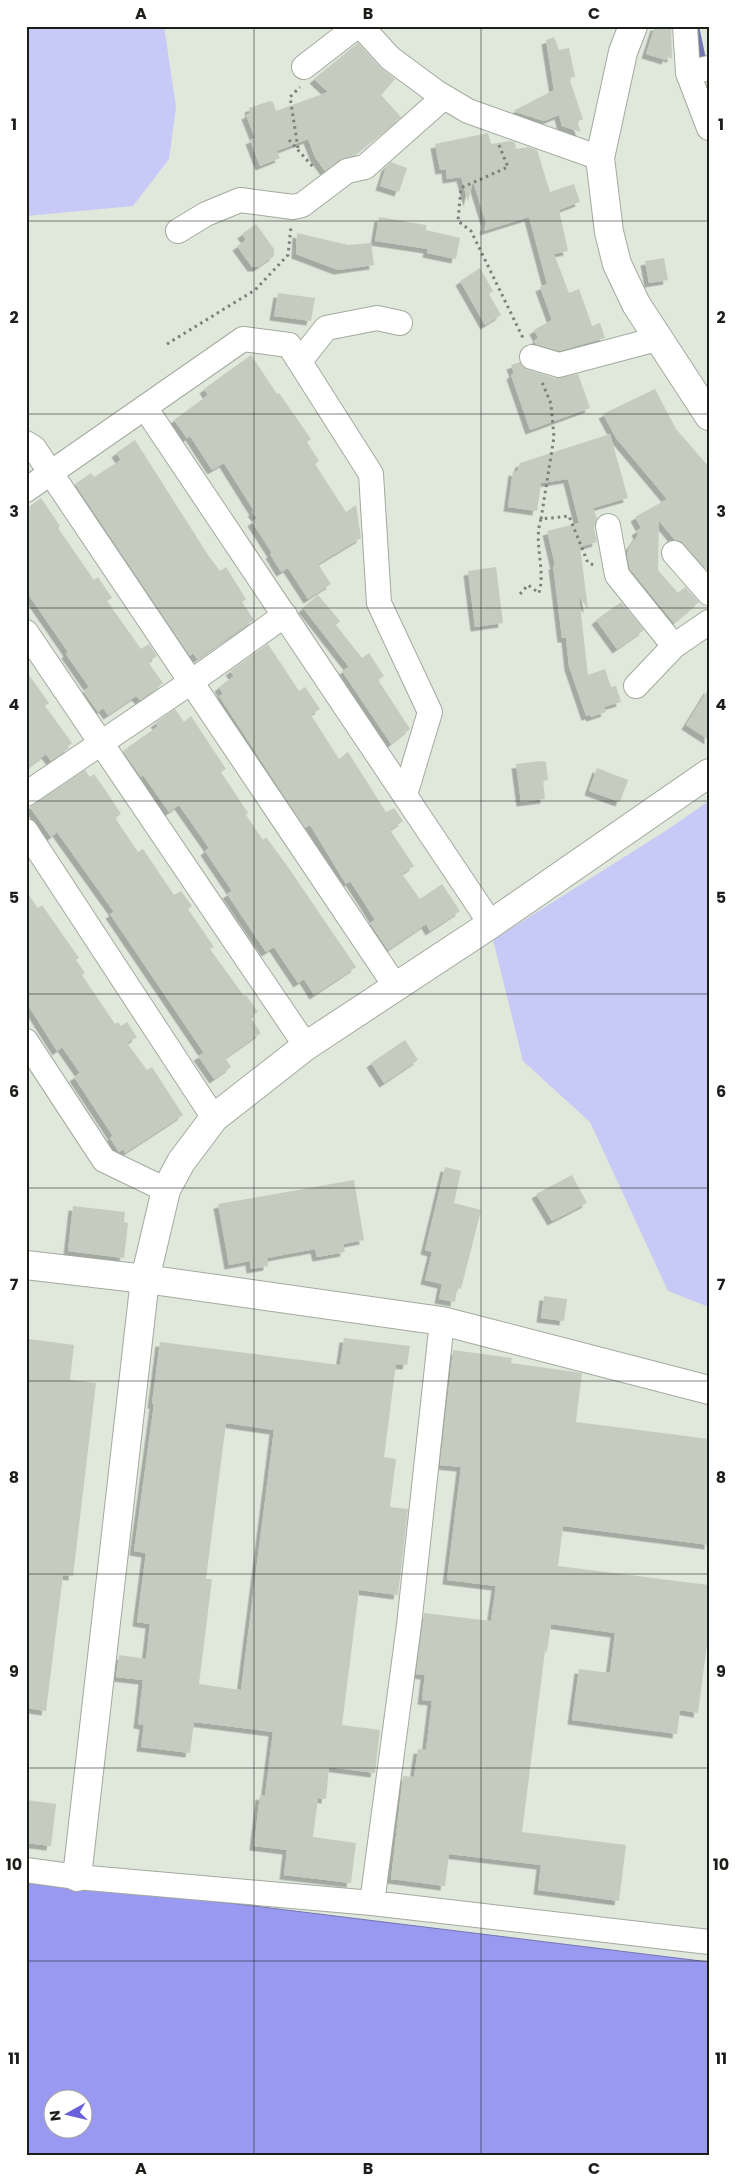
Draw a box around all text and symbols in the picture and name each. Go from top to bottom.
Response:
text: A [135,2,147,25]
text: B [363,2,373,25]
text: C [588,2,600,25]
text: 1 [11,113,17,136]
text: 1 [718,113,724,136]
text: 2 [9,306,19,329]
text: 2 [716,306,726,329]
text: 3 [9,500,19,523]
text: 3 [716,500,726,523]
text: 4 [9,693,20,716]
text: 4 [716,693,727,716]
text: 5 [9,886,19,909]
text: 5 [716,886,726,909]
text: 6 [9,1080,19,1103]
text: 6 [716,1080,726,1103]
text: 7 [10,1273,19,1296]
text: 7 [717,1273,726,1296]
text: 8 [9,1466,19,1489]
text: 8 [716,1466,726,1489]
text: 9 [9,1660,19,1683]
text: 9 [716,1660,726,1683]
text: 10 [6,1853,22,1876]
text: 10 [713,1853,729,1876]
text: 11 [8,2047,20,2070]
text: 11 [715,2047,727,2070]
north arrow [42,2090,92,2140]
text: N [44,2109,66,2122]
text: A [135,2157,147,2180]
text: B [363,2157,373,2180]
text: C [588,2157,600,2180]

